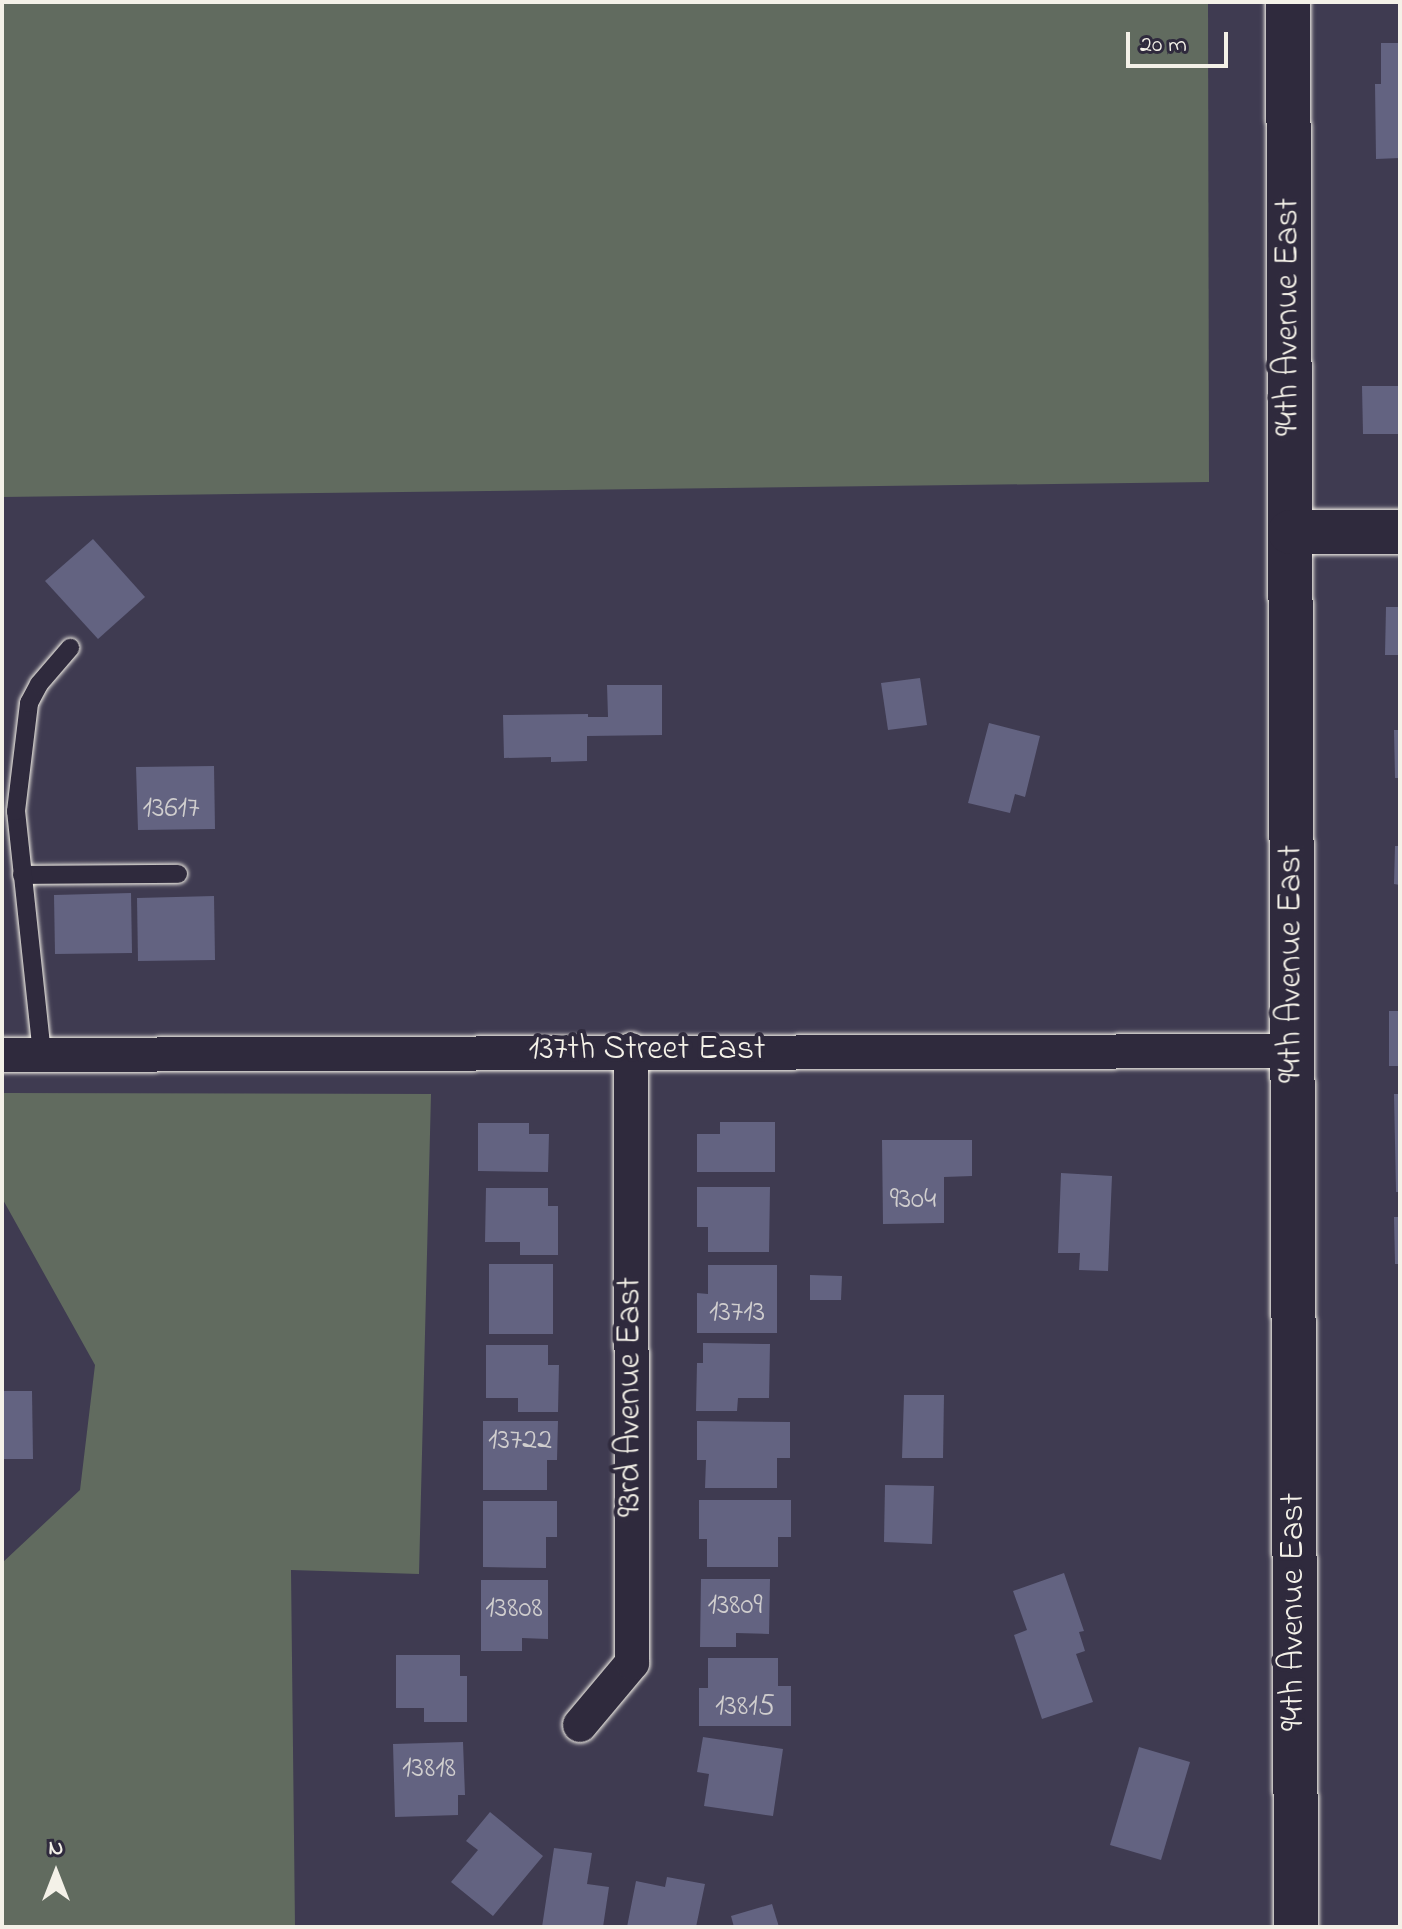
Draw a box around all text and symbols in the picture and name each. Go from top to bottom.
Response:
scale bar [1130,16,1232,66]
text: 20 m [1140,28,1187,63]
street label: 94th Avenue East [1269,198,1309,436]
house number: 13617 [142,791,200,827]
street label: 94th Avenue East [1272,845,1312,1083]
street label: 137th Street East [529,1031,765,1071]
house number: 9304 [890,1182,936,1218]
street label: 93rd Avenue East [611,1277,651,1517]
house number: 13713 [709,1295,765,1331]
house number: 13722 [488,1423,552,1459]
street label: 94th Avenue East [1275,1493,1315,1731]
house number: 13809 [707,1588,763,1624]
house number: 13808 [485,1591,543,1627]
house number: 13815 [715,1689,775,1725]
house number: 13818 [402,1751,456,1787]
north arrow [16,1833,96,1913]
text: N [49,1833,63,1865]

